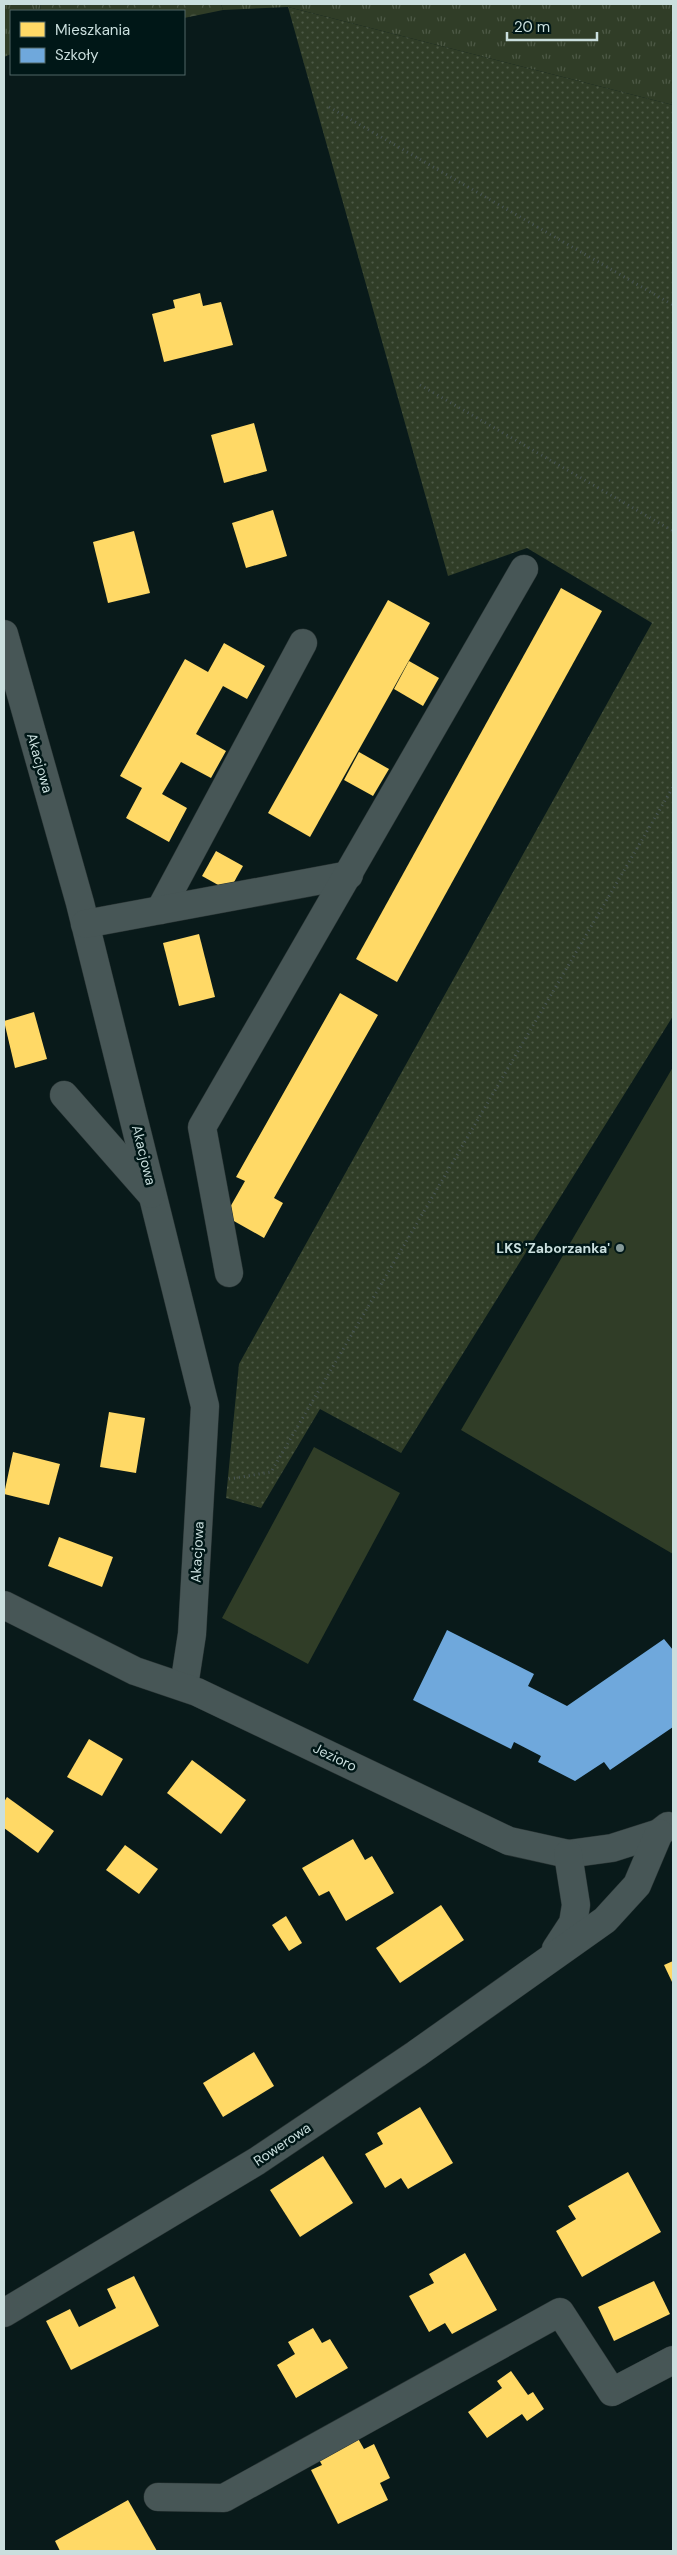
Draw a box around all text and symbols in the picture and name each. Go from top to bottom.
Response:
legend [10,10,185,75]
scale bar [507,10,597,42]
text: 20 m [514,17,550,37]
text: Mieszkania [55,20,130,40]
text: Szkoły [55,45,99,65]
street label: Akacjowa [23,731,57,795]
street label: Akacjowa [128,1123,160,1187]
place label: LKS 'Zaborzanka' [496,1239,610,1257]
marker: LKS 'Zaborzanka' [614,1242,626,1254]
street label: Akacjowa [186,1521,208,1583]
street label: Jezioro [310,1739,360,1775]
street label: Rowerowa [250,2118,314,2170]

